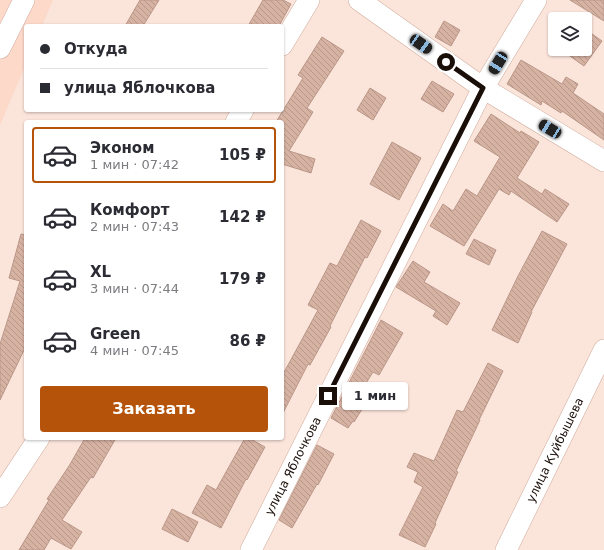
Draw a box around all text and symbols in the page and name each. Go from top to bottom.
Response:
map controls [548,12,592,56]
button: layers [548,12,592,56]
car [408,32,434,56]
text: Откуда [64,40,128,58]
car [487,50,509,76]
route start [437,53,455,71]
text: улица Яблочкова [64,79,215,97]
car [537,118,563,140]
icon: car [42,137,78,173]
text: Эконом [90,139,154,157]
text: 105 ₽ [219,146,266,164]
text: 1 мин · 07:42 [90,157,179,172]
icon: car [42,199,78,235]
text: Комфорт [90,201,169,219]
text: 142 ₽ [219,208,266,226]
text: 2 мин · 07:43 [90,219,179,234]
icon: car [42,261,78,297]
text: XL [90,263,111,281]
text: 179 ₽ [219,270,266,288]
text: 3 мин · 07:44 [90,281,179,296]
icon: car [42,323,78,359]
text: Green [90,325,141,343]
text: 86 ₽ [229,332,266,350]
text: 4 мин · 07:45 [90,343,179,358]
callout: 1 мин [342,382,408,410]
button: Заказать [40,386,268,432]
route end [319,387,337,405]
text: 1 мин [354,388,396,403]
street label: улица Куйбышева [524,395,586,505]
street label: улица Яблочкова [262,414,324,518]

